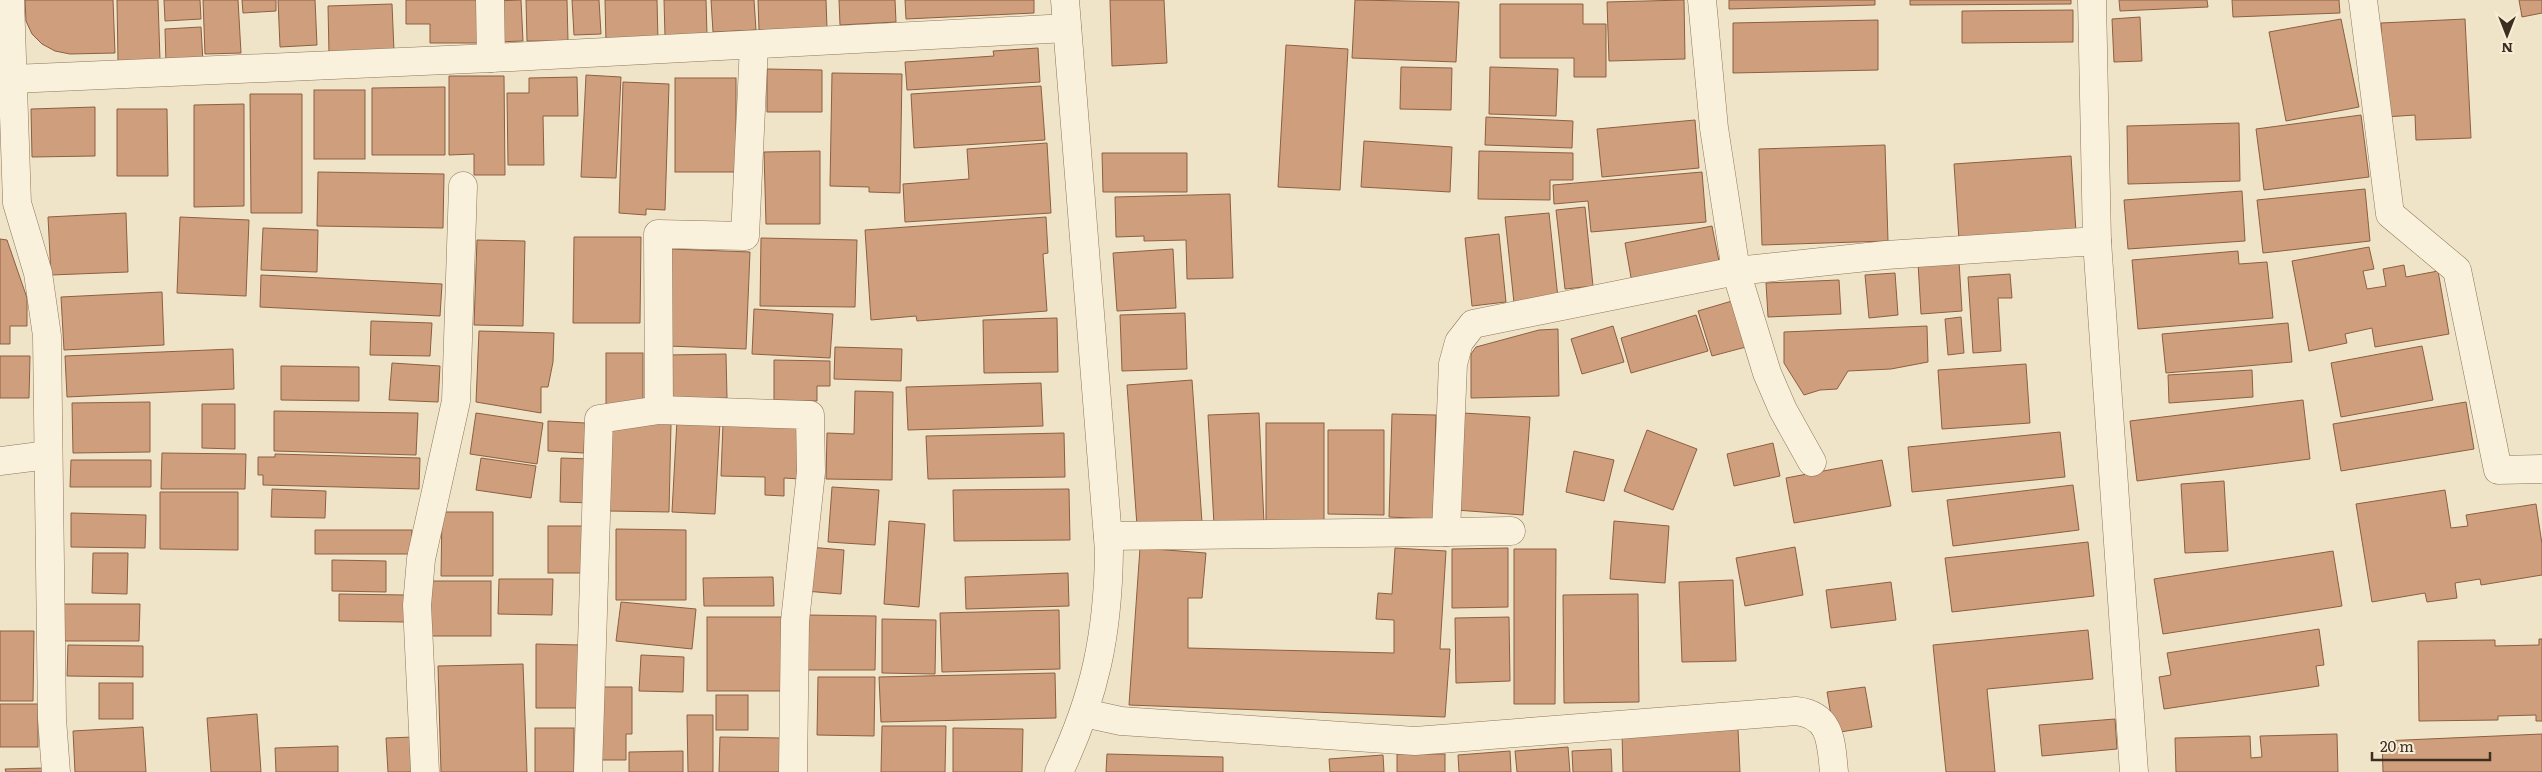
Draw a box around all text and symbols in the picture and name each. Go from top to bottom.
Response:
north arrow [2482,10,2532,60]
text: N [2501,39,2513,59]
scale bar [2372,730,2490,762]
text: 20 m [2380,734,2414,757]

